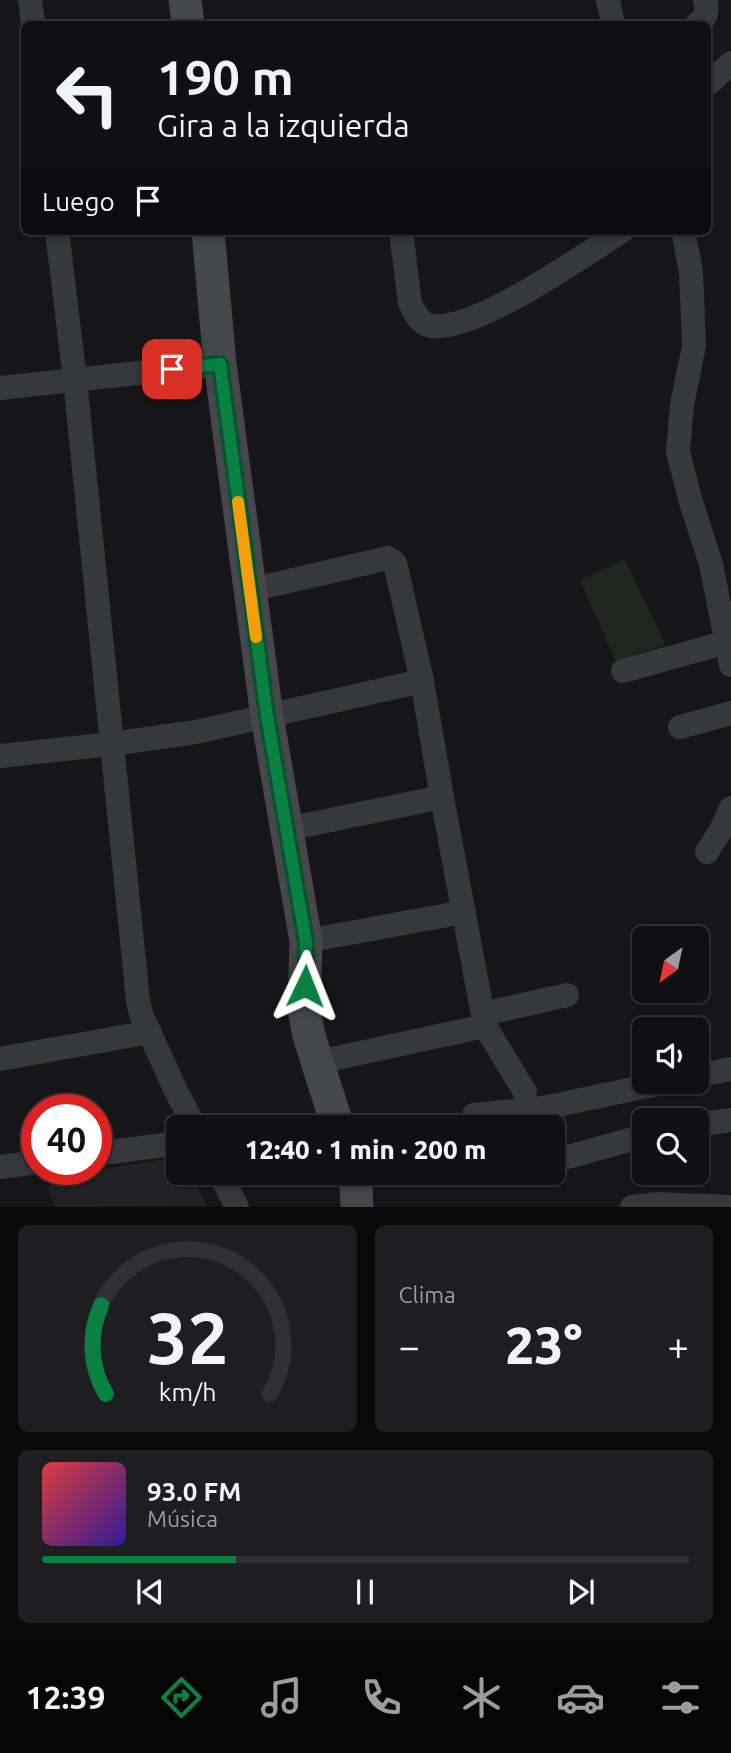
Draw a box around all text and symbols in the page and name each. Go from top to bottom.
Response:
icon: left [42,49,133,140]
text: 190 m [157,49,294,104]
text: Gira a la izquierda [157,107,410,143]
icon: arrive [129,182,167,220]
text: Luego [42,187,115,216]
pin [142,339,202,399]
icon: arrive [153,350,191,388]
north arrow [632,926,709,1003]
map controls [632,926,709,1185]
position arrow [268,949,342,1023]
button: sound [632,1017,709,1094]
speed limit sign: 40 [21,1094,112,1185]
button: search [632,1108,709,1185]
text: 12:40 · 1 min · 200 m [245,1135,486,1164]
text: Clima [399,1282,456,1307]
text: 32 [146,1297,228,1379]
text: 23° [505,1316,583,1374]
text: − [399,1325,420,1367]
text: + [668,1325,689,1367]
text: km/h [158,1378,216,1406]
text: 93.0 FM [147,1477,241,1506]
text: Música [147,1506,218,1531]
icon: previous [131,1573,169,1611]
icon: pause [346,1573,384,1611]
icon: next [562,1573,600,1611]
icon: directions [157,1673,206,1722]
icon: music [257,1673,306,1722]
icon: phone [357,1673,406,1722]
icon: climate [457,1673,506,1722]
icon: car [556,1673,605,1722]
icon: filters [656,1673,705,1722]
text: 12:39 [25,1679,106,1715]

